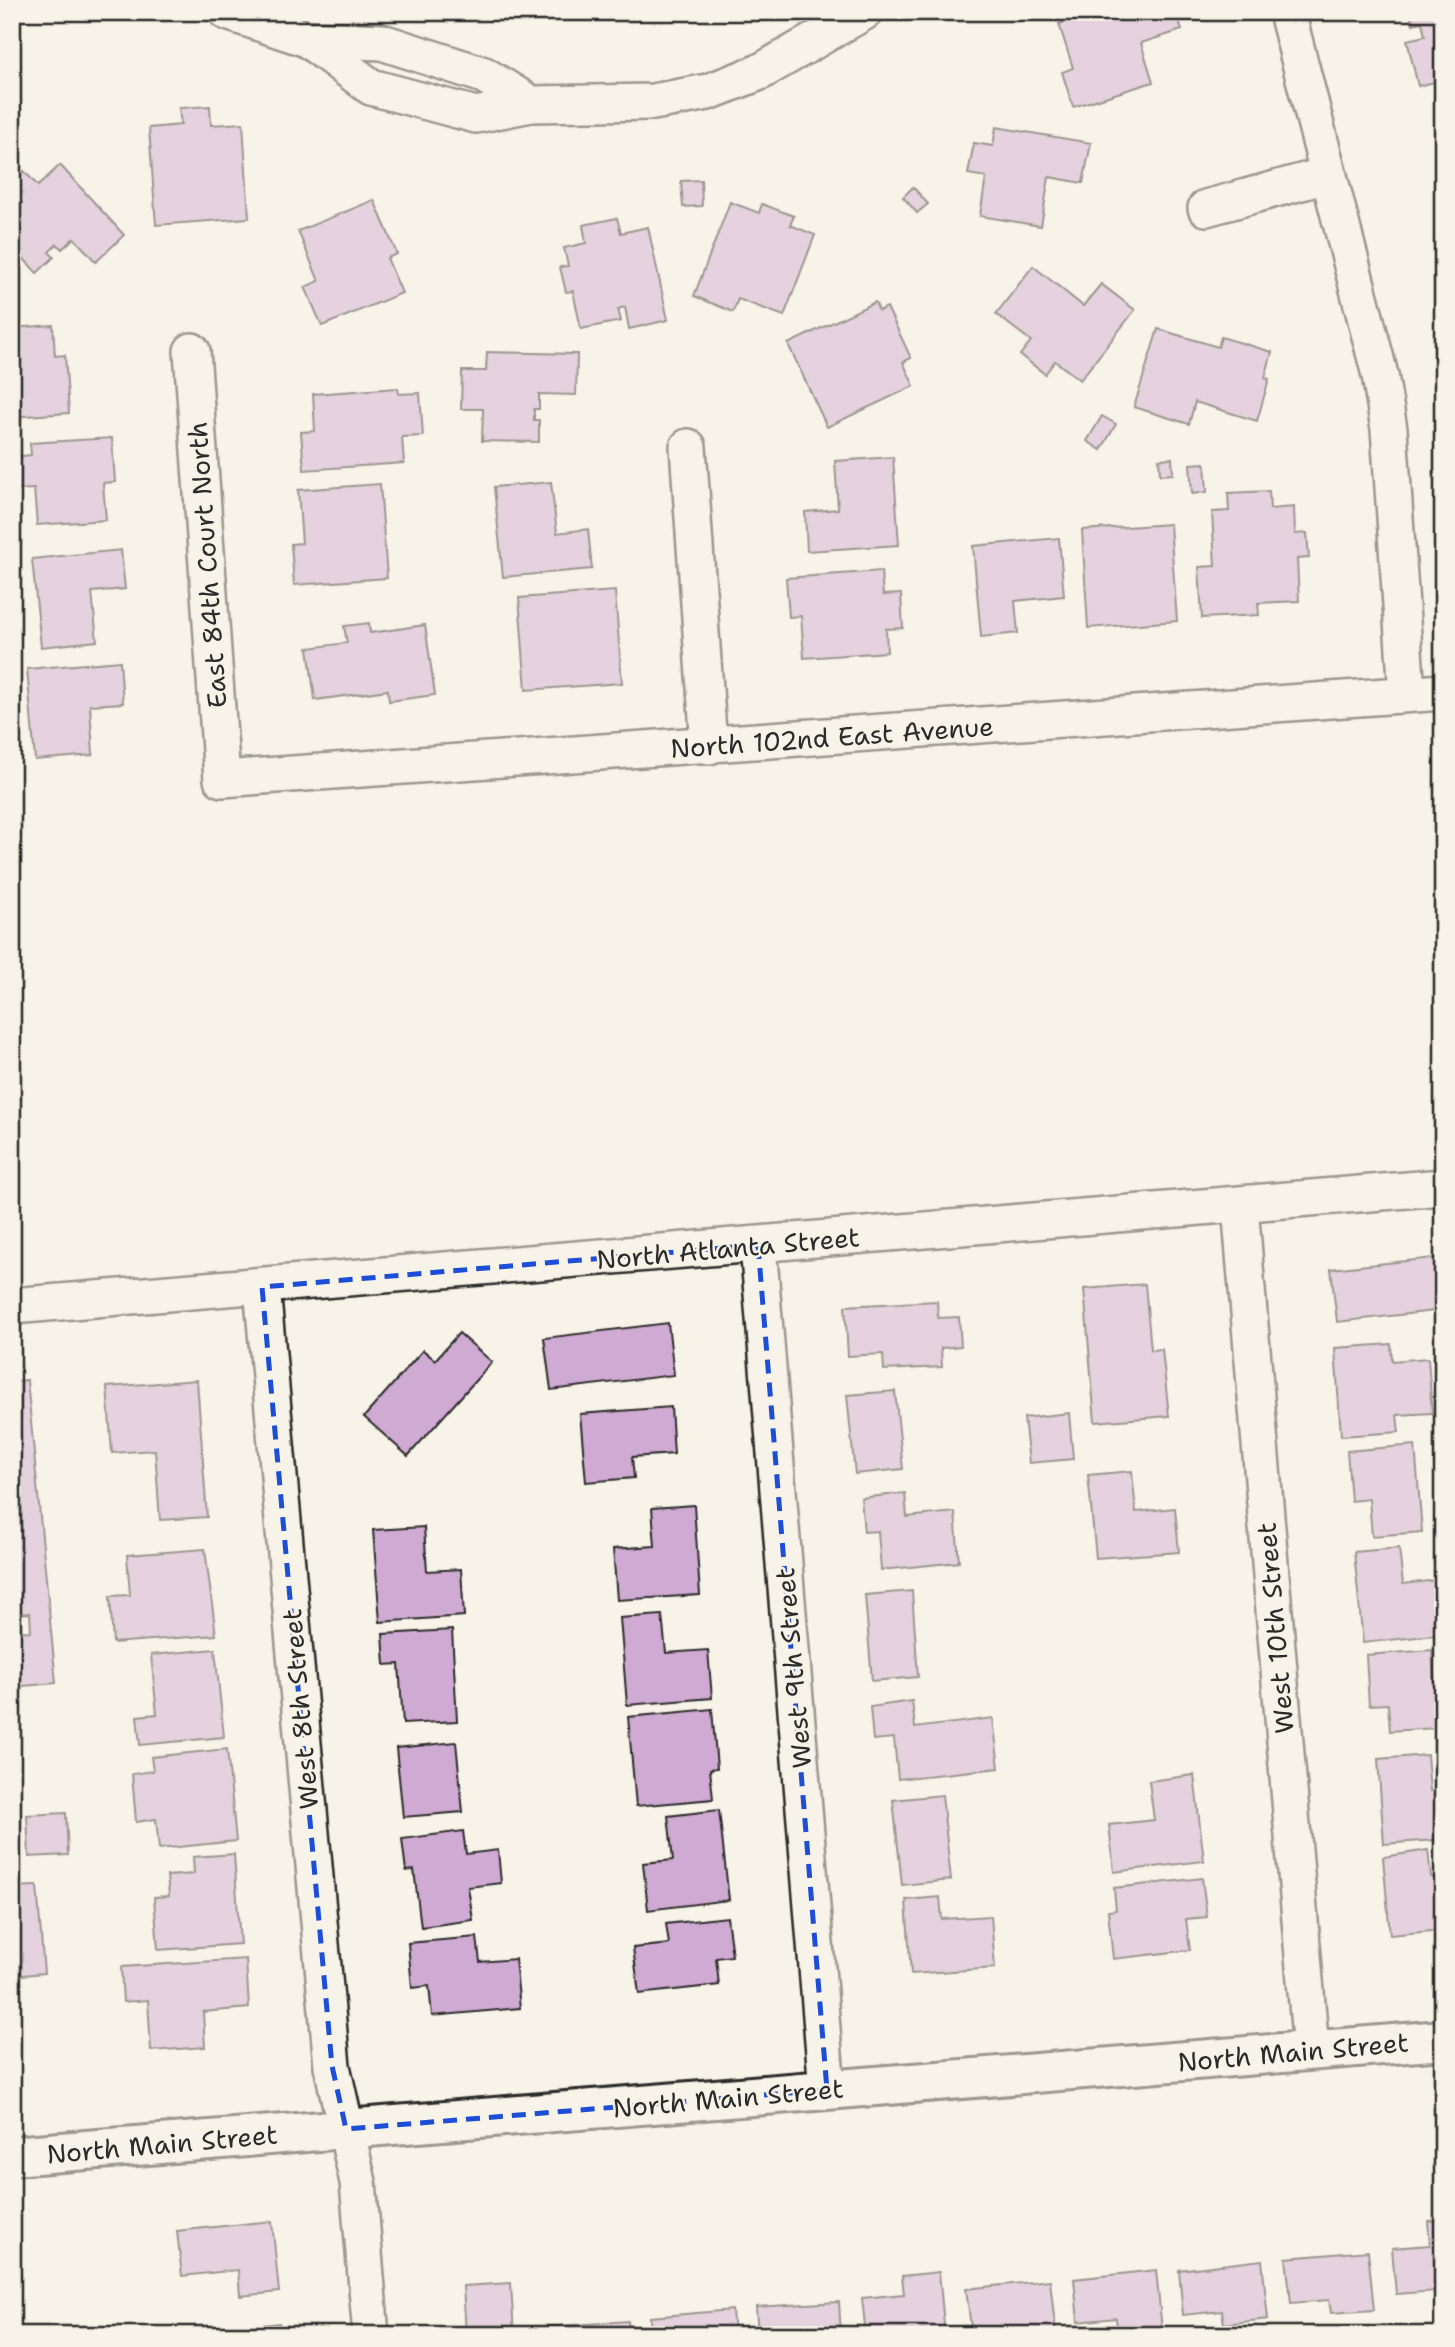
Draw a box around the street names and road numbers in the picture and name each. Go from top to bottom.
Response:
street label: East 84th Court North [180,421,234,709]
street label: North 102nd East Avenue [669,708,995,766]
street label: North Atlanta Street [595,1219,861,1277]
street label: West 10th Street [1248,1521,1302,1735]
street label: West 9th Street [767,1566,819,1770]
street label: West 8th Street [274,1607,326,1811]
street label: North Main Street [1176,2024,1410,2080]
street label: North Main Street [611,2070,845,2126]
street label: North Main Street [45,2116,279,2172]

